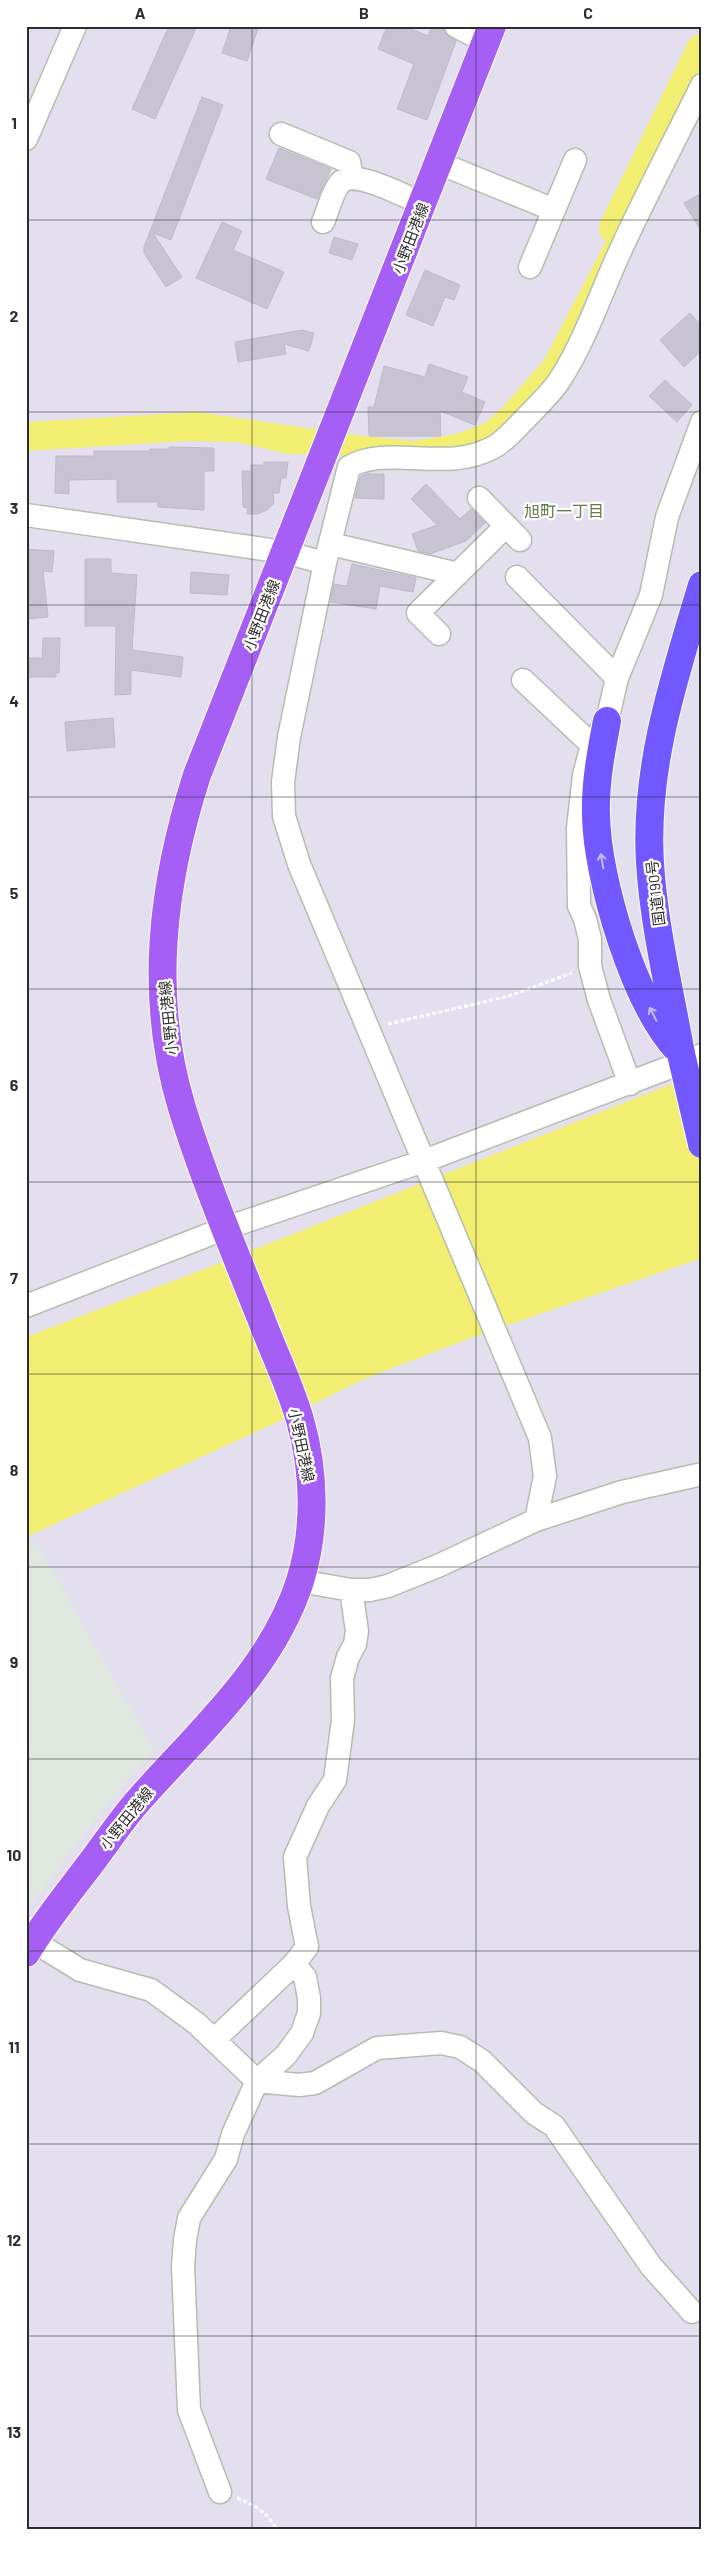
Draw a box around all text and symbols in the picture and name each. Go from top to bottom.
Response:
text: A [135,3,146,22]
text: B [359,3,369,22]
text: C [583,3,593,22]
text: 1 [11,113,17,132]
street label: 小野田港線 [388,200,432,276]
text: 2 [10,306,19,325]
text: 3 [10,498,18,517]
district label: 旭町一丁目 [524,501,604,520]
street label: 小野田港線 [239,577,283,653]
text: 4 [9,691,19,710]
one-way arrow [596,853,606,869]
street label: 国道190号 [642,859,668,927]
text: 5 [10,883,19,902]
street label: 小野田港線 [155,980,181,1056]
one-way arrow [648,1007,658,1022]
text: 6 [10,1075,19,1094]
text: 7 [10,1268,18,1287]
street label: 小野田港線 [285,1406,319,1484]
text: 8 [10,1460,19,1479]
text: 9 [10,1652,18,1671]
street label: 小野田港線 [95,1783,157,1853]
text: 10 [7,1845,21,1864]
text: 11 [8,2037,20,2056]
text: 12 [7,2230,21,2249]
text: 13 [7,2422,21,2441]

